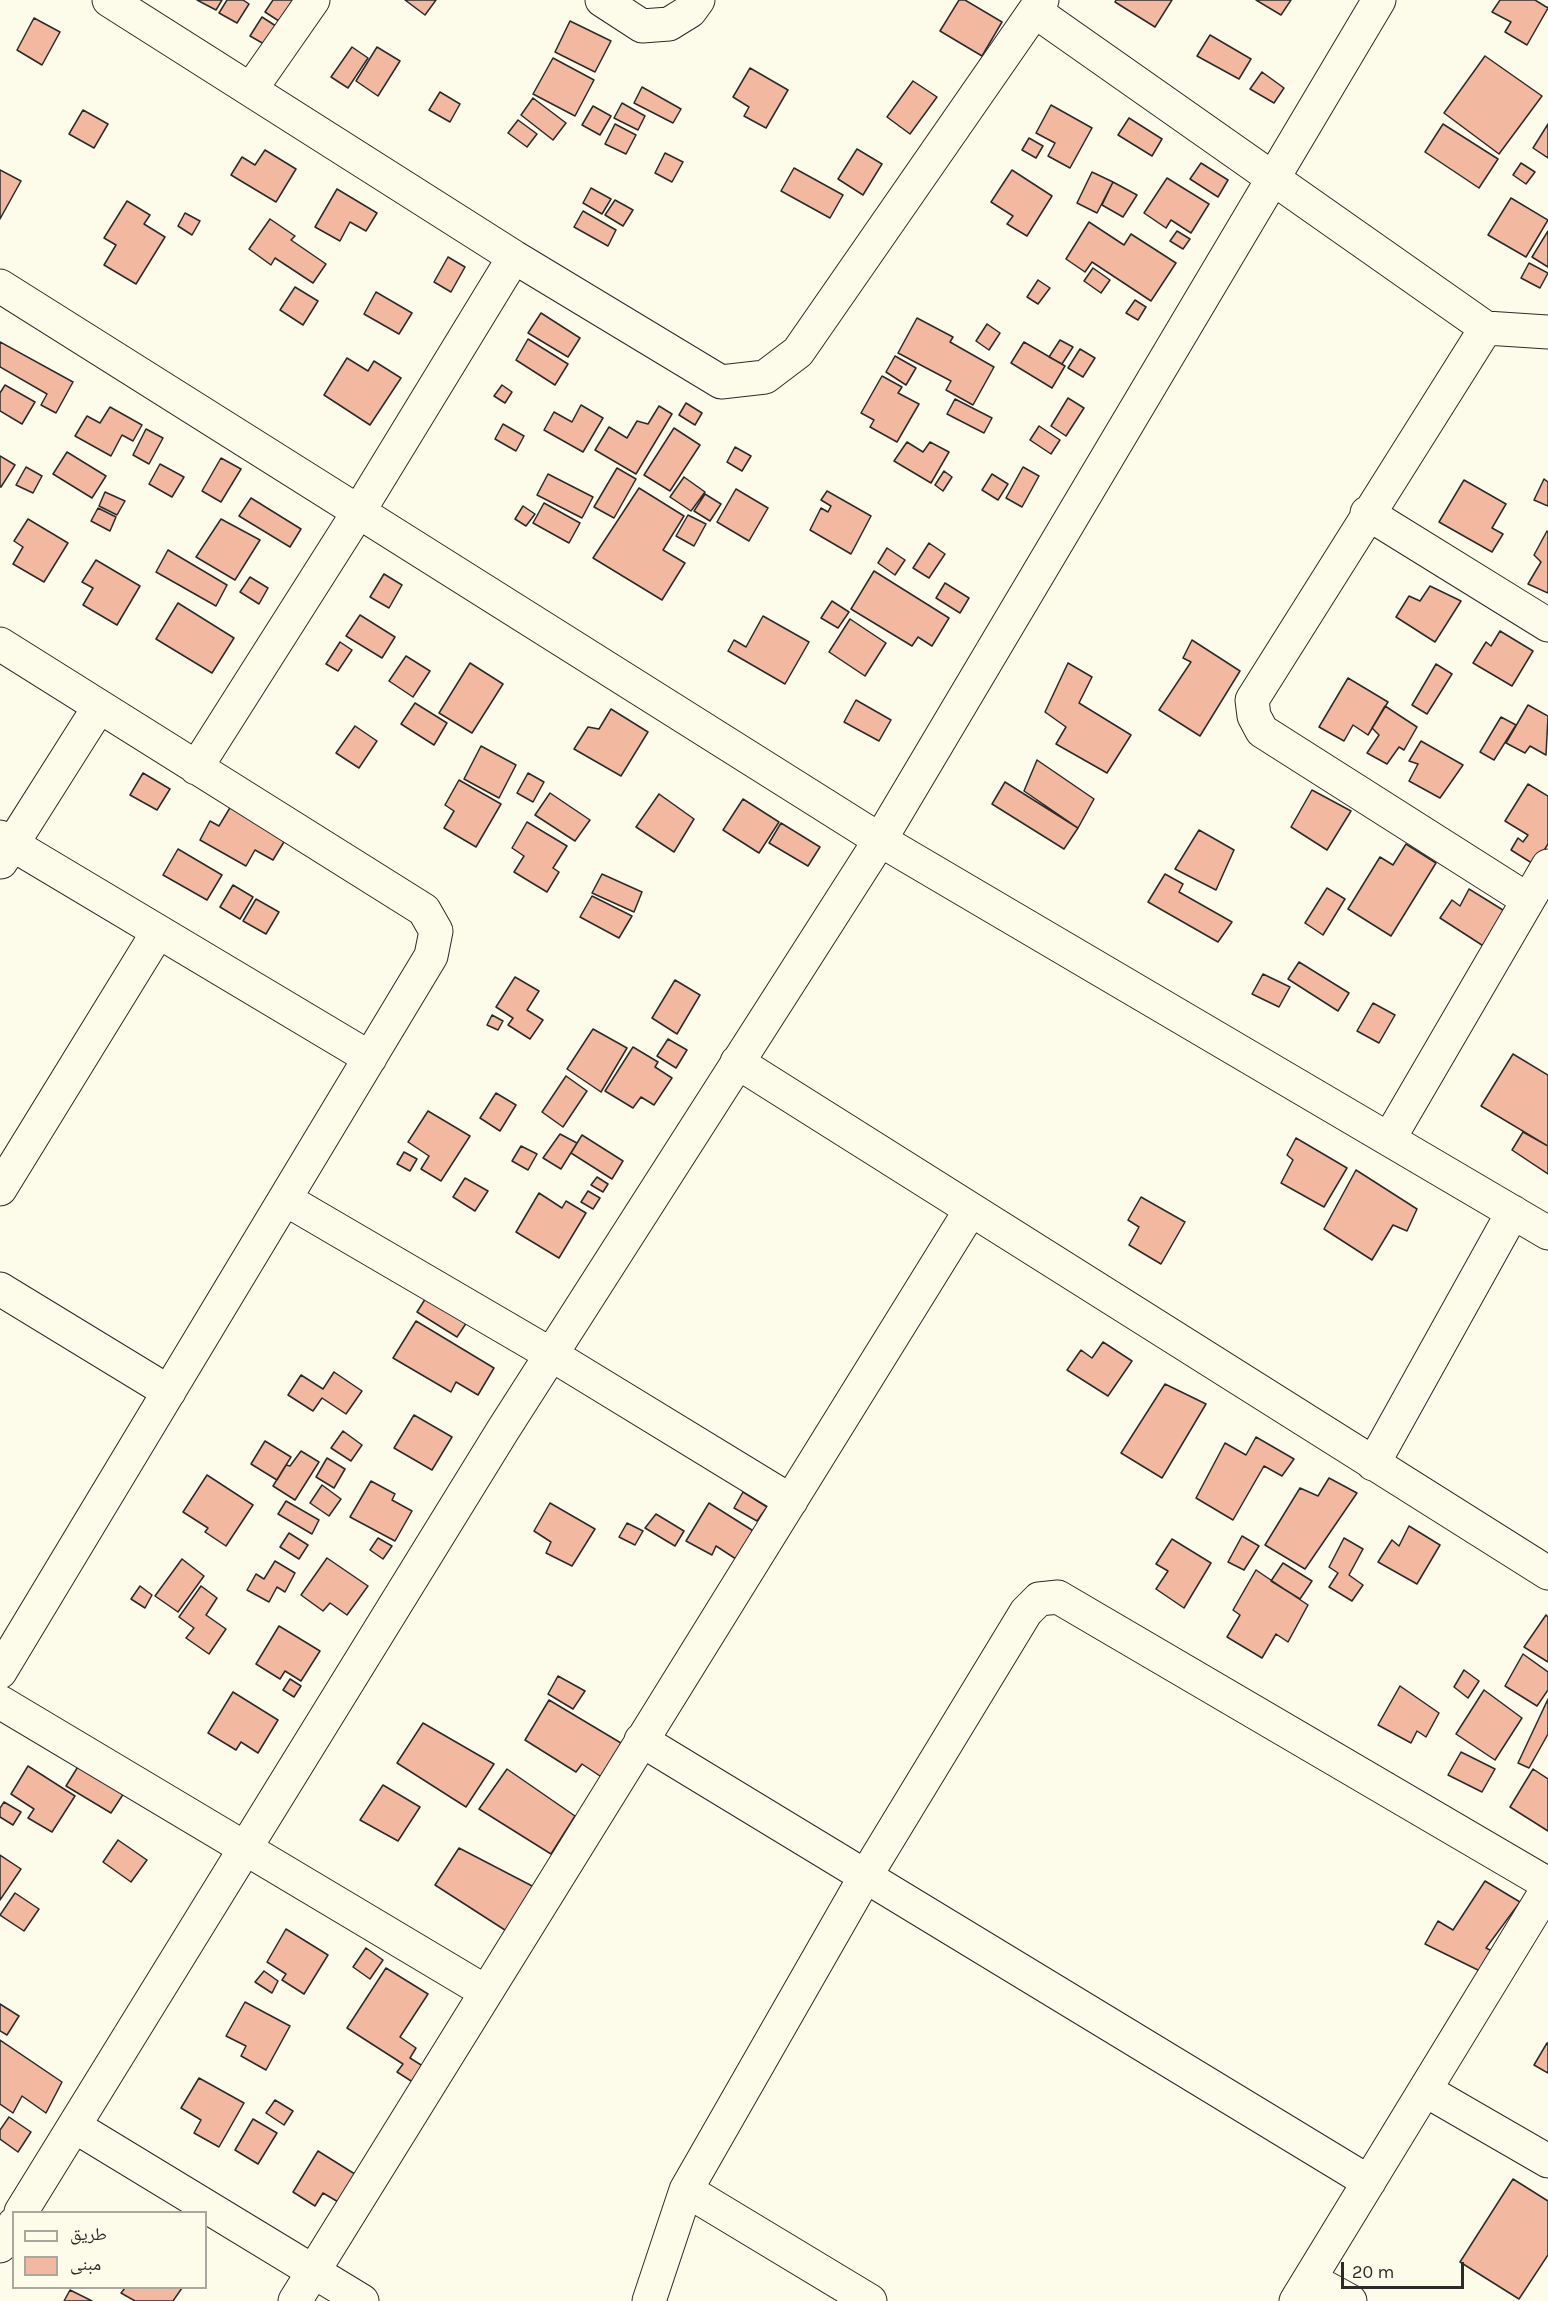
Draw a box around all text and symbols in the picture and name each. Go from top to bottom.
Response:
legend [12,2211,207,2289]
text: طريق [70,2223,107,2245]
scale bar [1344,2250,1467,2288]
text: مبنى [70,2253,101,2275]
text: 20 m [1352,2261,1394,2283]

